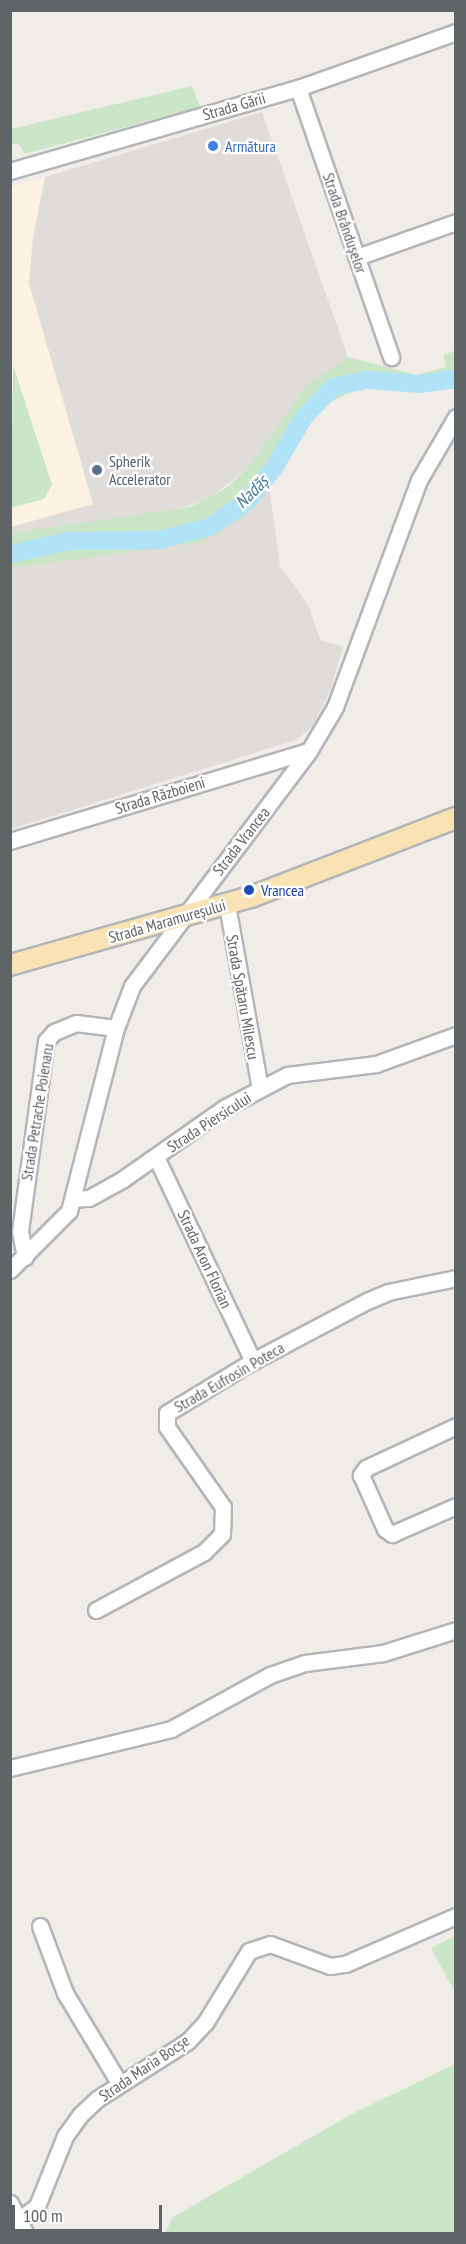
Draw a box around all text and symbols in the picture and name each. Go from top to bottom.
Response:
street label: Strada Gării [200,88,268,124]
place label: Armătura [225,136,276,156]
marker: Armătura [206,139,220,153]
street label: Strada Brândușelor [319,170,371,276]
place label: Spherik Accelerator [109,451,171,489]
marker: Spherik Accelerator [90,463,104,477]
water label: Nadăș [231,471,273,513]
street label: Strada Războieni [113,772,207,818]
street label: Strada Vrancea [208,803,274,879]
place label: Vrancea [261,880,304,900]
marker: Vrancea [242,883,256,897]
street label: Strada Maramureșului [106,895,228,947]
street label: Strada Spătaru Milescu [223,933,263,1061]
street label: Strada Petrache Poienaru [17,1042,57,1182]
street label: Strada Piersicului [163,1088,255,1156]
street label: Strada Aron Florian [174,1207,236,1311]
street label: Strada Eufrosin Poteca [171,1338,287,1416]
street label: Strada Maria Bocșe [95,2031,193,2105]
scale bar [15,2193,165,2231]
text: 100 m [23,2204,63,2227]

